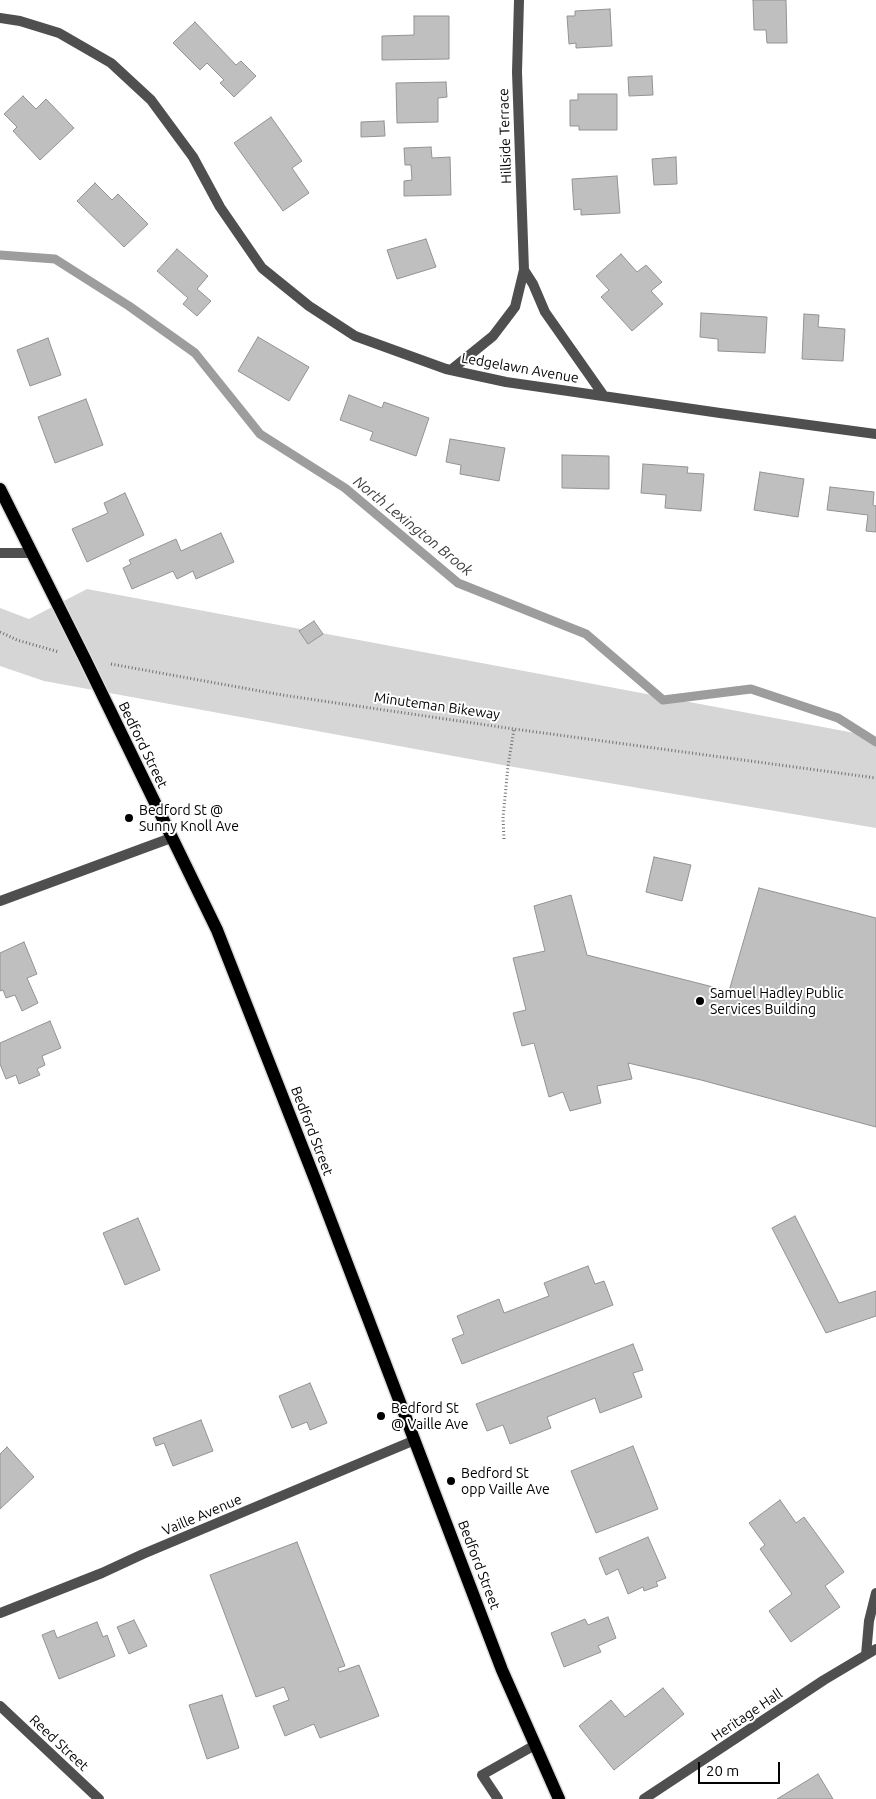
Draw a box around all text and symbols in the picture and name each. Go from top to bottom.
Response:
street label: Hillside Terrace [495,88,515,184]
street label: Ledgelawn Avenue [460,349,580,387]
water label: North Lexington Brook [350,472,476,580]
street label: Minuteman Bikeway [373,689,501,723]
street label: Bedford Street [115,699,171,791]
place label: Bedford St @ Sunny Knoll Ave [139,802,239,834]
marker: Bedford St @ Sunny Knoll Ave [123,812,135,824]
place label: Samuel Hadley Public Services Building [710,985,844,1018]
marker: Samuel Hadley Public Services Building [694,995,706,1007]
street label: Bedford Street [287,1084,337,1178]
place label: Bedford St @ Vaille Ave [391,1400,468,1432]
marker: Bedford St @ Vaille Ave [375,1410,387,1422]
place label: Bedford St opp Vaille Ave [461,1465,550,1498]
marker: Bedford St opp Vaille Ave [445,1475,457,1487]
street label: Vaille Avenue [160,1491,244,1539]
street label: Bedford Street [454,1518,504,1612]
street label: Heritage Hall [708,1685,786,1745]
street label: Reed Street [26,1711,92,1775]
scale bar [701,1752,784,1784]
text: 20 m [706,1762,739,1779]

